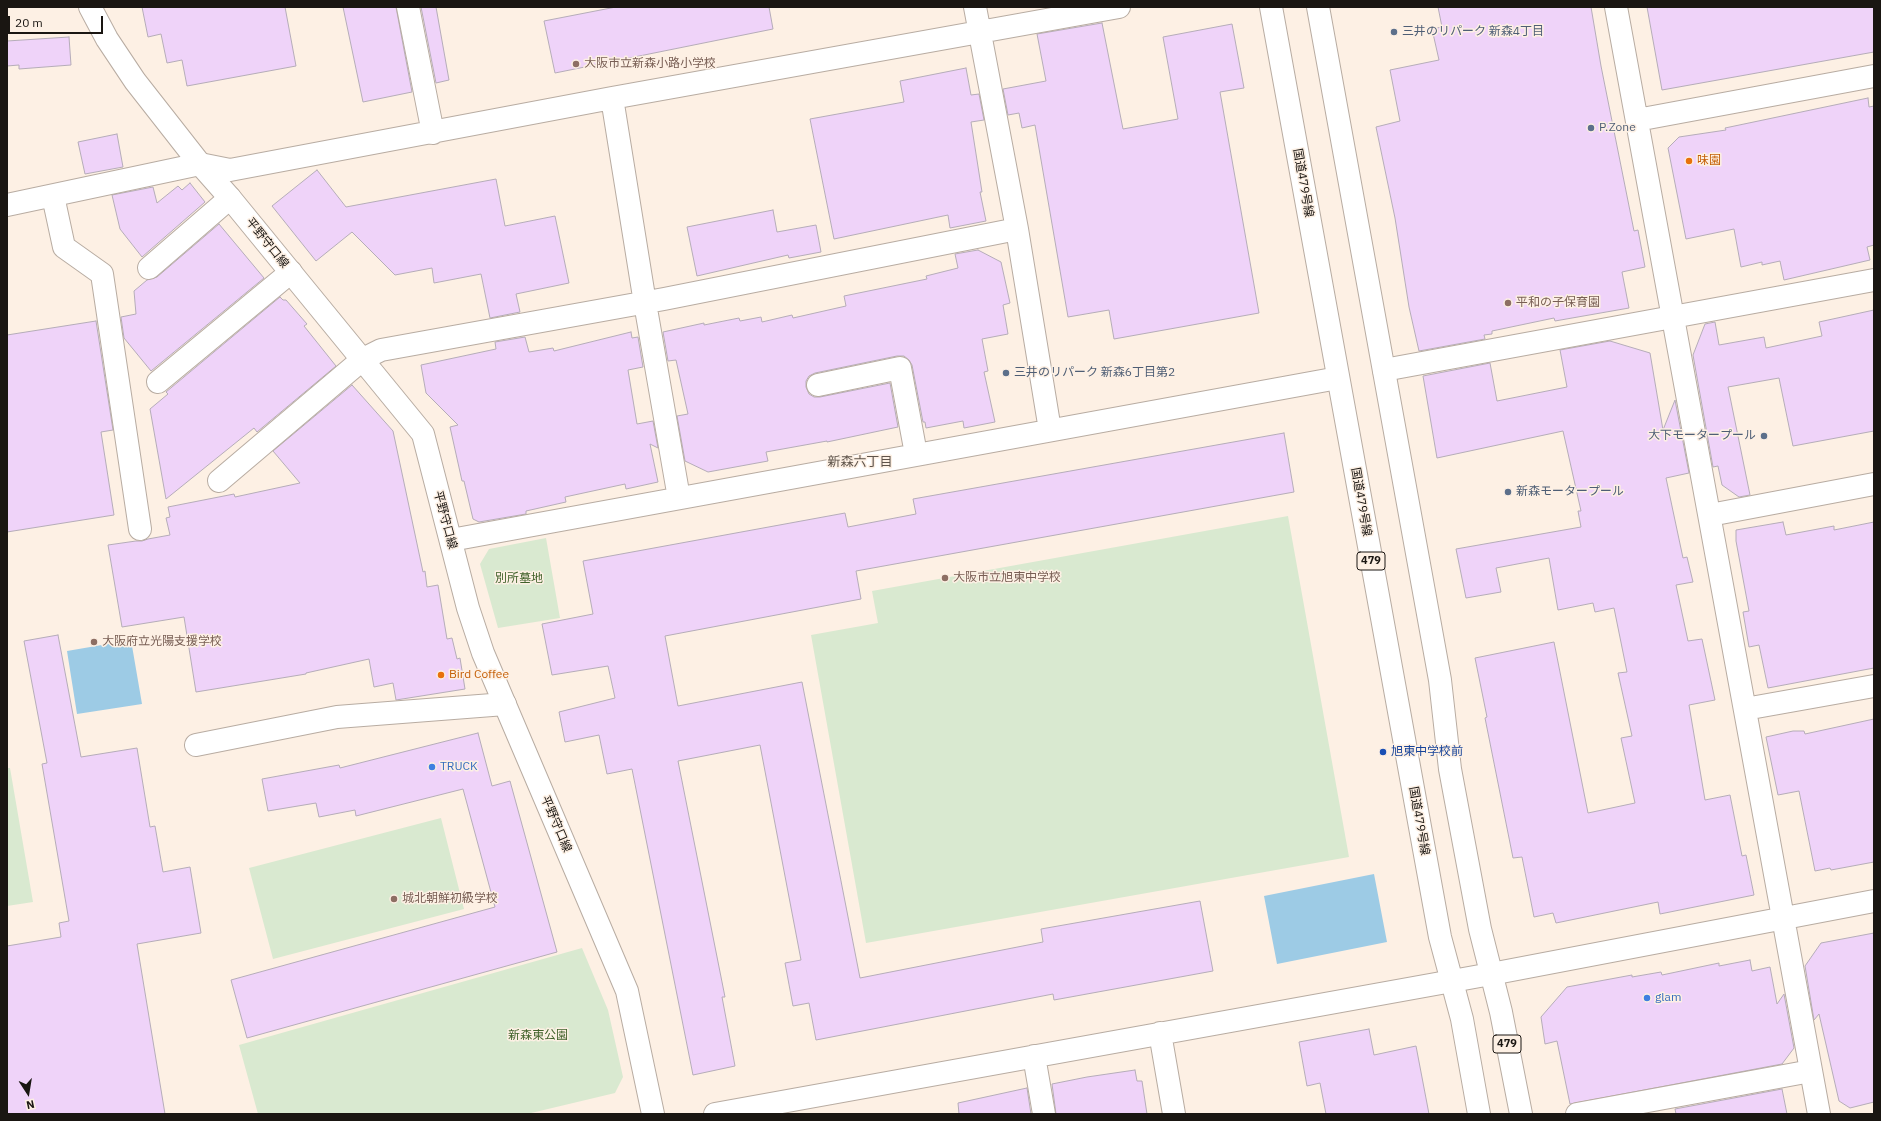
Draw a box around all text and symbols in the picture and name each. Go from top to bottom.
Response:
scale bar [10,8,105,34]
text: 20 m [15,15,43,30]
place label: 三井のリパーク 新森4丁目 [1402,25,1544,39]
marker: 三井のリパーク 新森4丁目 [1389,27,1399,37]
place label: 大阪市立新森小路小学校 [584,57,716,71]
marker: 大阪市立新森小路小学校 [571,59,581,69]
place label: P.Zone [1599,121,1636,135]
marker: P.Zone [1586,123,1596,133]
street label: 国道479号線 [1290,147,1316,219]
place label: 味園 [1697,154,1721,168]
marker: 味園 [1684,156,1694,166]
street label: 平野守口線 [243,215,291,271]
place label: 平和の子保育園 [1516,296,1600,310]
marker: 平和の子保育園 [1503,298,1513,308]
place label: 三井のリパーク 新森6丁目第2 [1014,366,1175,380]
marker: 三井のリパーク 新森6丁目第2 [1001,368,1011,378]
place label: 大下モータープール [1648,429,1756,443]
marker: 大下モータープール [1759,431,1769,441]
district label: 新森六丁目 [828,454,892,470]
street label: 国道479号線 [1348,466,1374,538]
place label: 新森モータープール [1516,485,1624,499]
marker: 新森モータープール [1503,487,1513,497]
street label: 平野守口線 [430,489,460,551]
road number: 479 [1357,552,1385,570]
place label: 大阪市立旭東中学校 [953,571,1061,585]
park label: 別所墓地 [495,572,543,586]
marker: 大阪市立旭東中学校 [940,573,950,583]
place label: 大阪府立光陽支援学校 [102,635,222,649]
marker: 大阪府立光陽支援学校 [89,637,99,647]
place label: Bird Coffee [449,668,509,682]
marker: Bird Coffee [436,670,446,680]
place label: 旭東中学校前 [1391,745,1463,759]
marker: 旭東中学校前 [1378,747,1388,757]
place label: TRUCK [440,760,478,774]
marker: TRUCK [427,762,437,772]
street label: 国道479号線 [1406,785,1432,857]
street label: 平野守口線 [538,794,574,854]
place label: 城北朝鮮初級学校 [402,892,498,906]
marker: 城北朝鮮初級学校 [389,894,399,904]
place label: glam [1655,991,1681,1005]
marker: glam [1642,993,1652,1003]
park label: 新森東公園 [508,1029,568,1043]
road number: 479 [1493,1035,1521,1053]
north arrow [8,1073,48,1113]
text: N [25,1097,36,1112]

